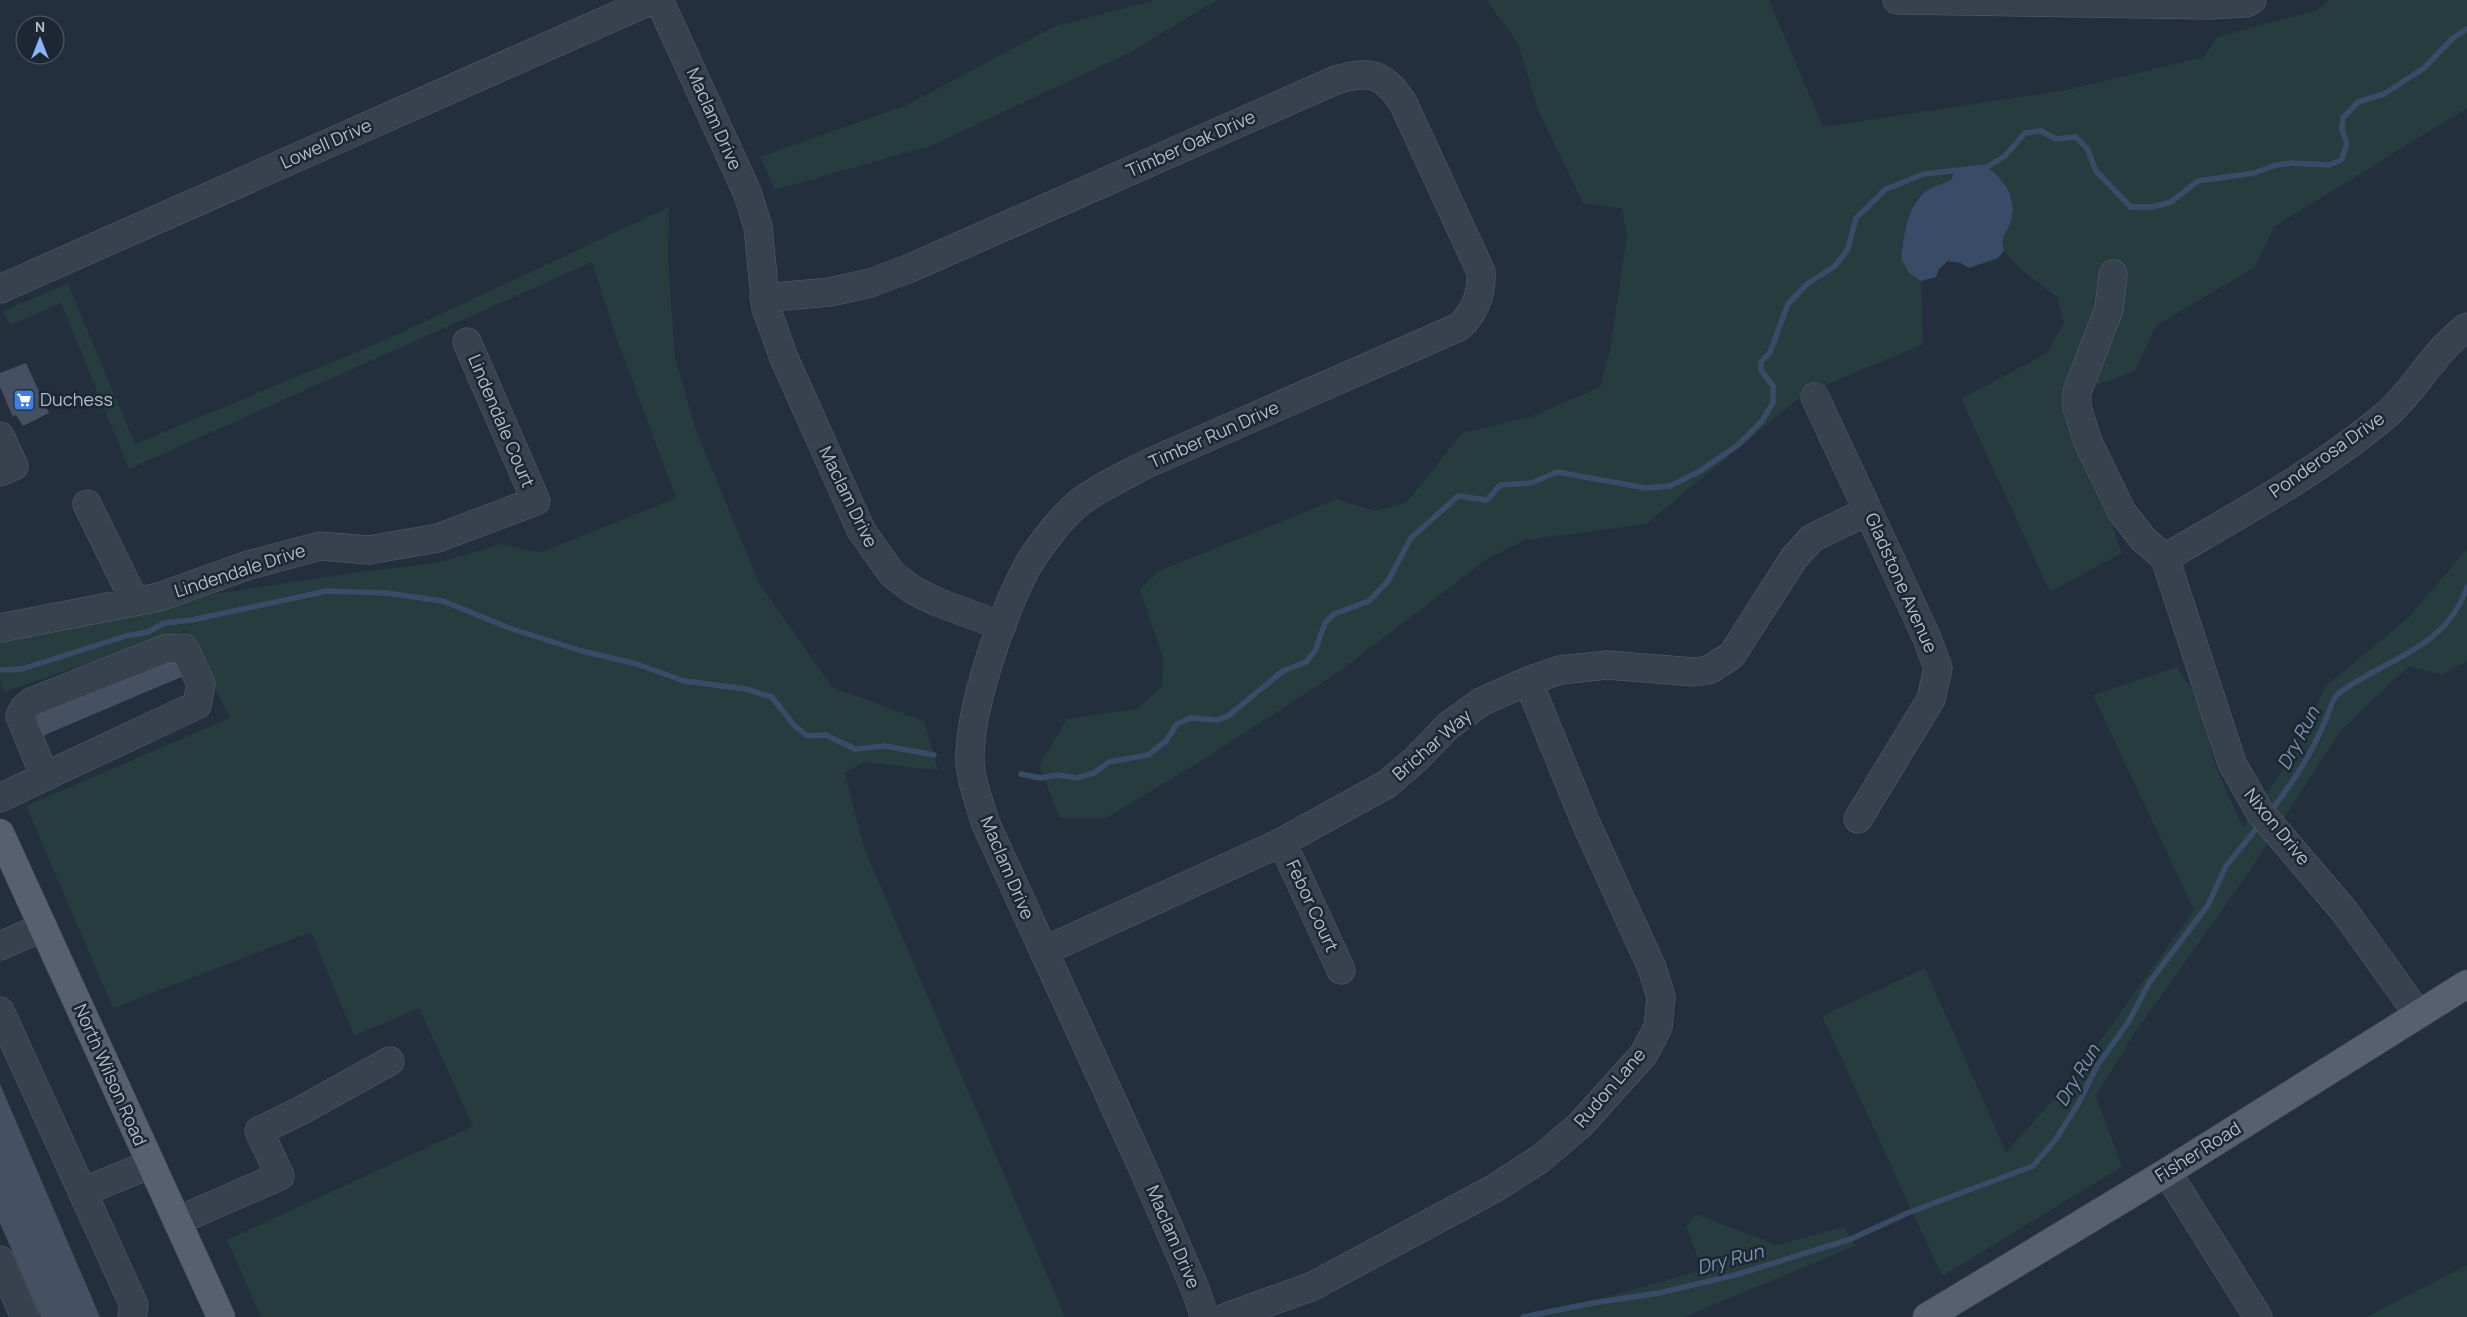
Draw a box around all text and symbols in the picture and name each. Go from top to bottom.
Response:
north arrow [15,15,65,65]
text: N [35,17,45,36]
street label: Maclam Drive [682,63,748,174]
street label: Timber Oak Drive [1122,104,1259,182]
street label: Lowell Drive [276,112,375,174]
street label: Lindendale Court [463,350,541,491]
place label: Duchess [40,387,113,411]
supermarket icon: Duchess [12,388,36,412]
street label: Timber Run Drive [1145,395,1282,473]
street label: Ponderosa Drive [2264,406,2389,503]
street label: Maclam Drive [814,442,884,551]
street label: Gladstone Avenue [1860,509,1944,656]
street label: Lindendale Drive [171,538,308,603]
water label: Dry Run [2271,701,2326,774]
street label: Brichar Way [1387,703,1476,785]
street label: Nixon Drive [2239,783,2316,870]
street label: Maclam Drive [975,812,1040,923]
street label: Febor Court [1281,856,1345,955]
street label: North Wilson Road [69,1000,153,1149]
water label: Dry Run [2048,1039,2106,1111]
street label: Rudon Lane [1568,1042,1650,1132]
street label: Fisher Road [2150,1115,2245,1187]
street label: Maclam Drive [1141,1181,1206,1292]
water label: Dry Run [1694,1237,1767,1280]

